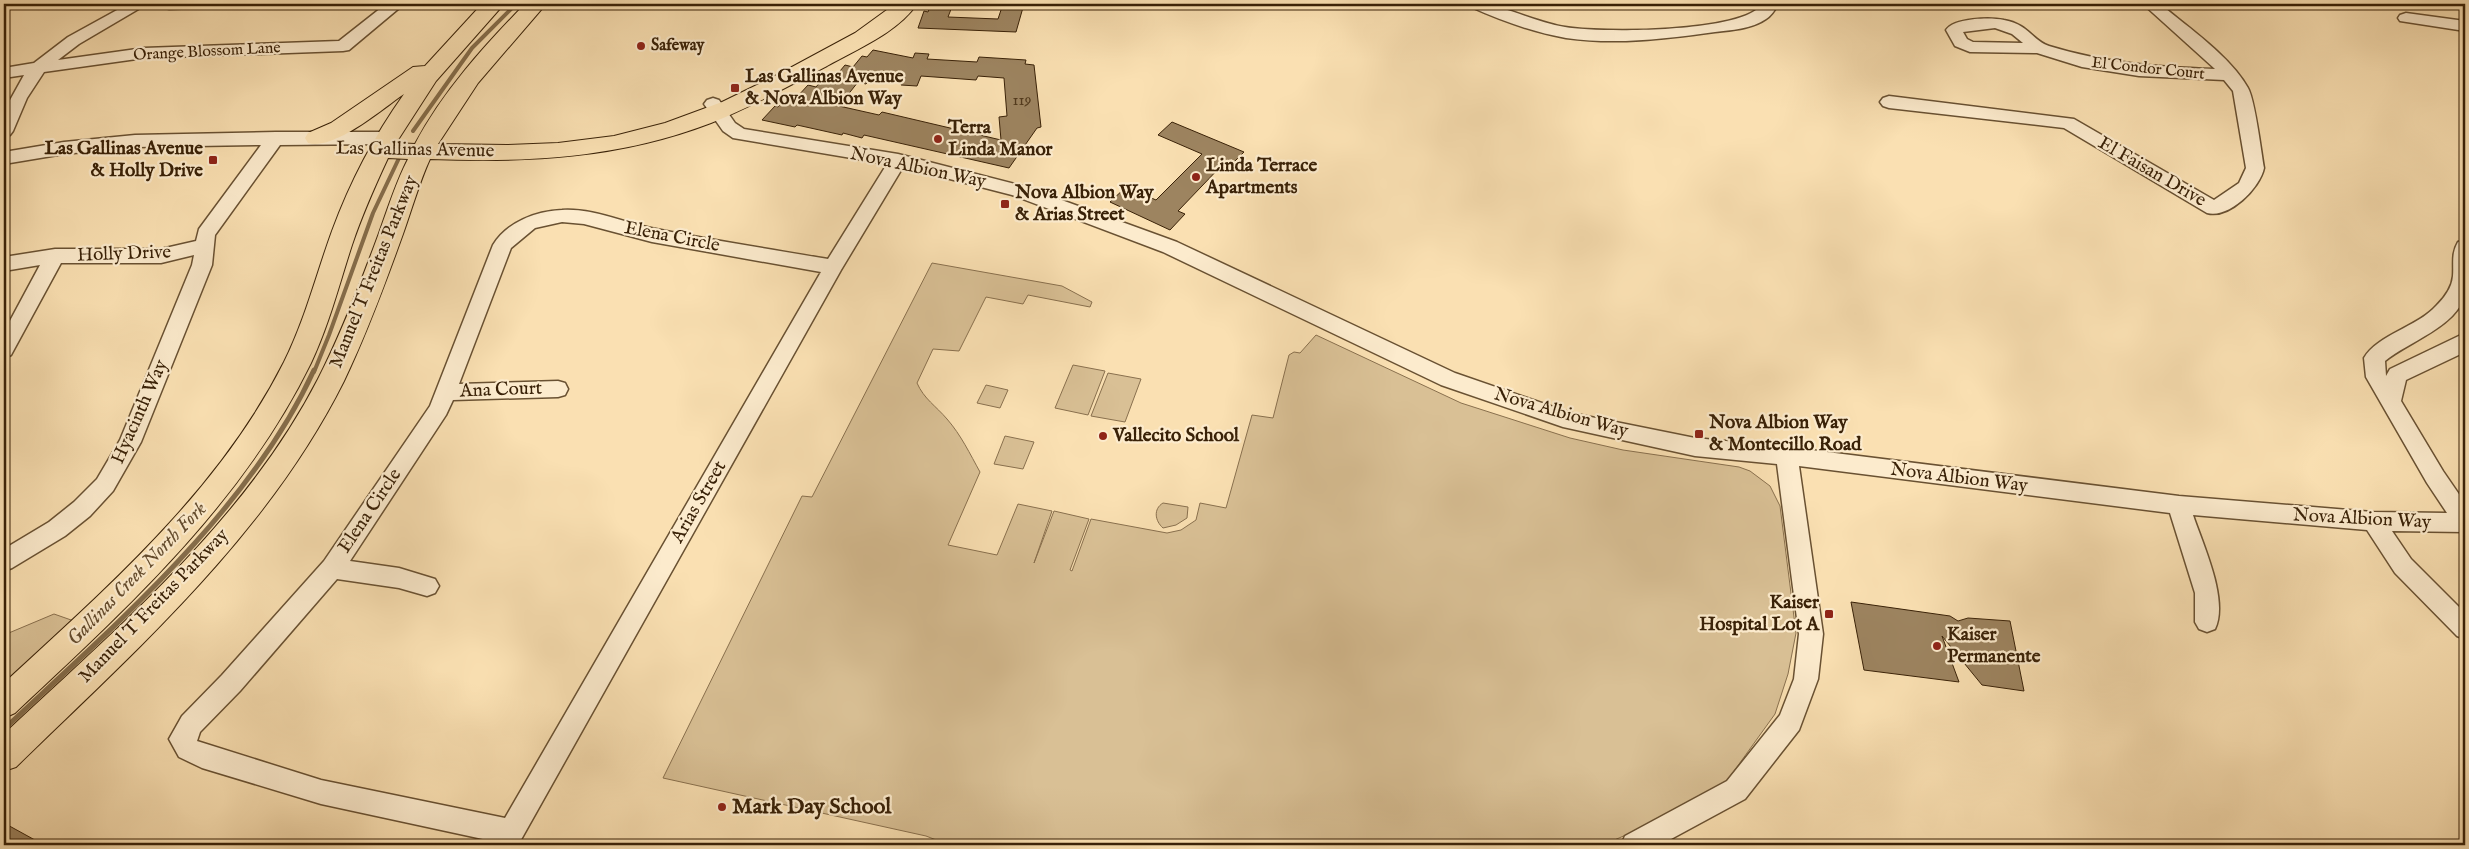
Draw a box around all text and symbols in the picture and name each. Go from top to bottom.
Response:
place label: Safeway [651,36,705,56]
street label: Orange Blossom Lane [133,38,281,66]
marker: Safeway [635,40,647,52]
street label: El Condor Court [2090,53,2206,85]
place label: Las Gallinas Avenue & Nova Albion Way [745,65,904,111]
marker: Las Gallinas Avenue & Nova Albion Way [729,82,741,94]
house number: 119 [1013,91,1031,111]
place label: Terra Linda Manor [947,116,1054,162]
street label: El Faisan Drive [2094,131,2211,213]
marker: Terra Linda Manor [932,133,944,145]
place label: Las Gallinas Avenue & Holly Drive [44,137,203,183]
street label: Las Gallinas Avenue [336,137,495,163]
street label: Nova Albion Way [848,142,989,194]
marker: Las Gallinas Avenue & Holly Drive [207,154,219,166]
place label: Linda Terrace Apartments [1205,154,1317,200]
street label: Manuel T Freitas Parkway [324,171,424,372]
marker: Linda Terrace Apartments [1190,171,1202,183]
place label: Nova Albion Way & Arias Street [1014,181,1154,227]
marker: Nova Albion Way & Arias Street [999,198,1011,210]
street label: Elena Circle [622,216,722,258]
street label: Holly Drive [77,240,172,268]
street label: Hyacinth Way [106,355,174,468]
street label: Ana Court [458,377,543,403]
street label: Nova Albion Way [1491,382,1632,444]
place label: Nova Albion Way & Montecillo Road [1708,411,1862,457]
place label: Vallecito School [1112,424,1240,448]
marker: Nova Albion Way & Montecillo Road [1693,428,1705,440]
marker: Vallecito School [1097,430,1109,442]
street label: Arias Street [665,456,732,548]
street label: Nova Albion Way [1889,458,2030,498]
street label: Elena Circle [333,464,407,558]
water label: Gallinas Creek North Fork [62,497,212,651]
street label: Nova Albion Way [2292,503,2432,535]
street label: Manuel T Freitas Parkway [74,523,235,688]
place label: Kaiser Hospital Lot A [1699,591,1820,637]
marker: Kaiser Hospital Lot A [1823,608,1835,620]
place label: Kaiser Permanente [1947,623,2041,669]
marker: Kaiser Permanente [1931,640,1943,652]
place label: Mark Day School [732,793,892,821]
marker: Mark Day School [716,801,728,813]

